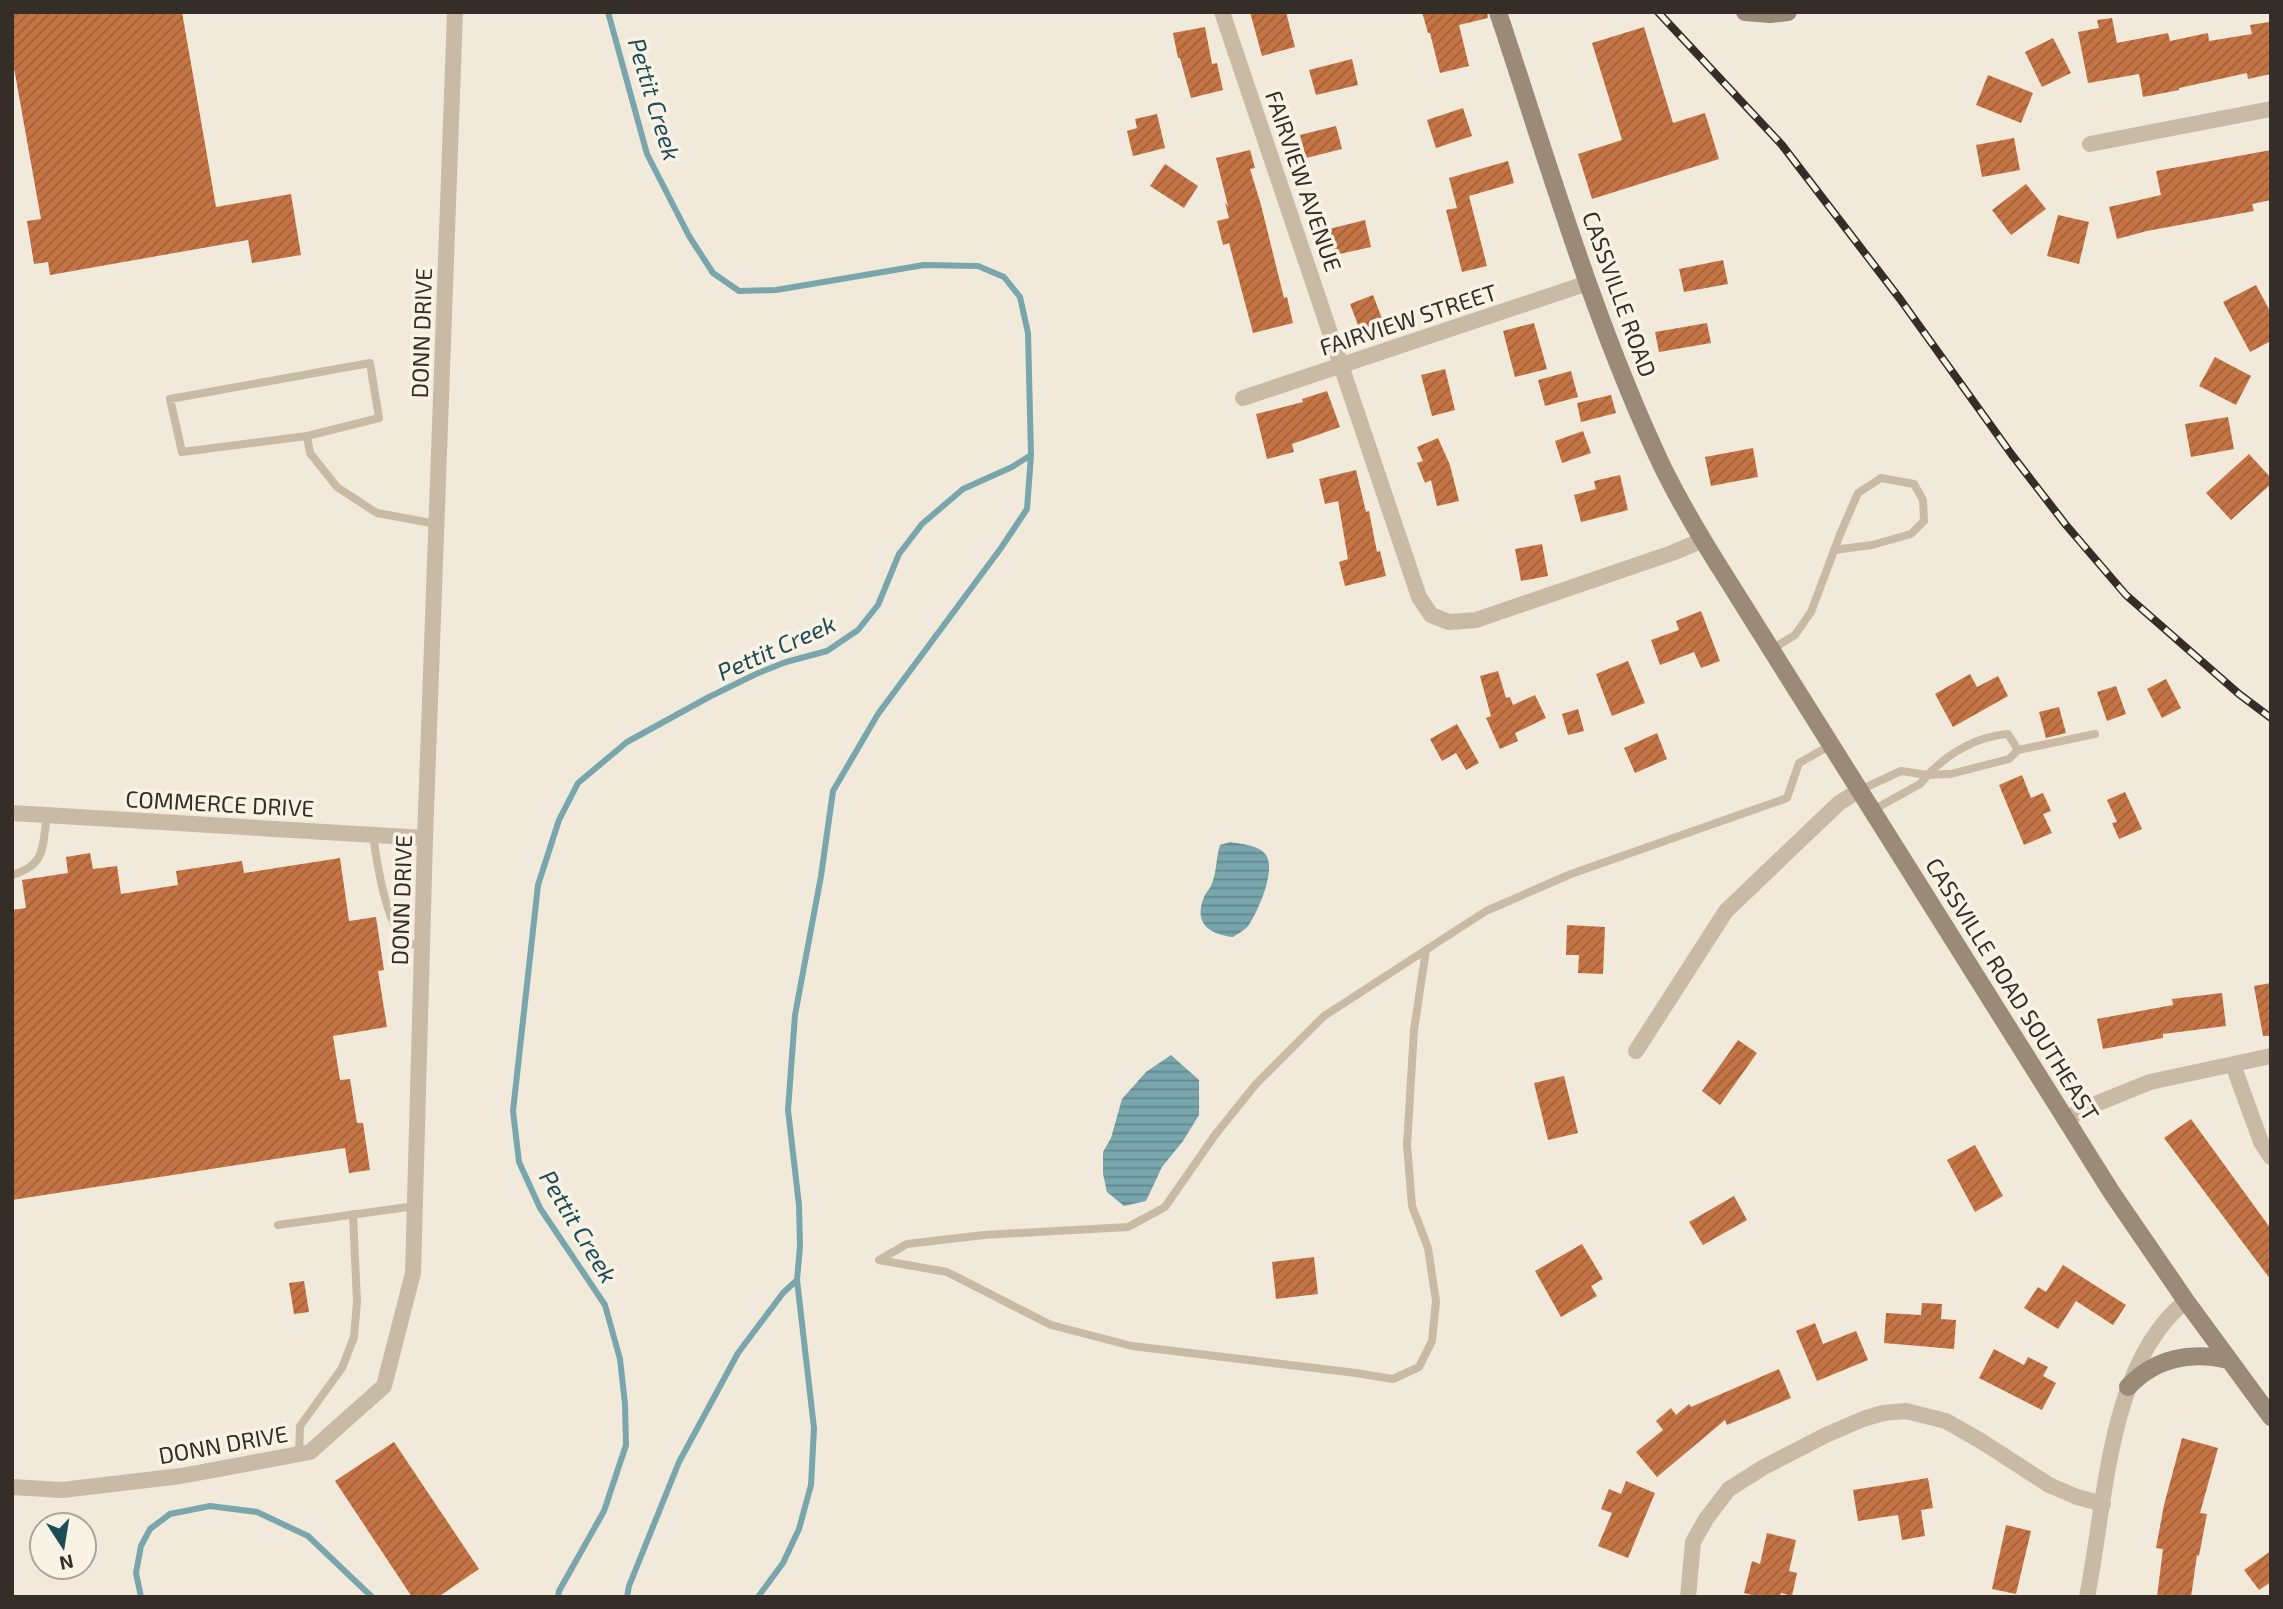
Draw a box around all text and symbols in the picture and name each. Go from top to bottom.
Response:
water label: Pettit Creek [623,34,687,164]
street label: FAIRVIEW AVENUE [1260,87,1348,275]
street label: CASSVILLE ROAD [1577,207,1663,381]
street label: DONN DRIVE [405,267,437,399]
street label: FAIRVIEW STREET [1316,277,1500,361]
water label: Pettit Creek [712,608,840,686]
street label: COMMERCE DRIVE [125,784,315,822]
street label: DONN DRIVE [385,834,417,966]
street label: CASSVILLE ROAD SOUTHEAST [1920,852,2106,1126]
water label: Pettit Creek [534,1164,624,1288]
street label: DONN DRIVE [156,1419,290,1469]
north arrow [28,1511,98,1581]
text: N [58,1550,76,1576]

